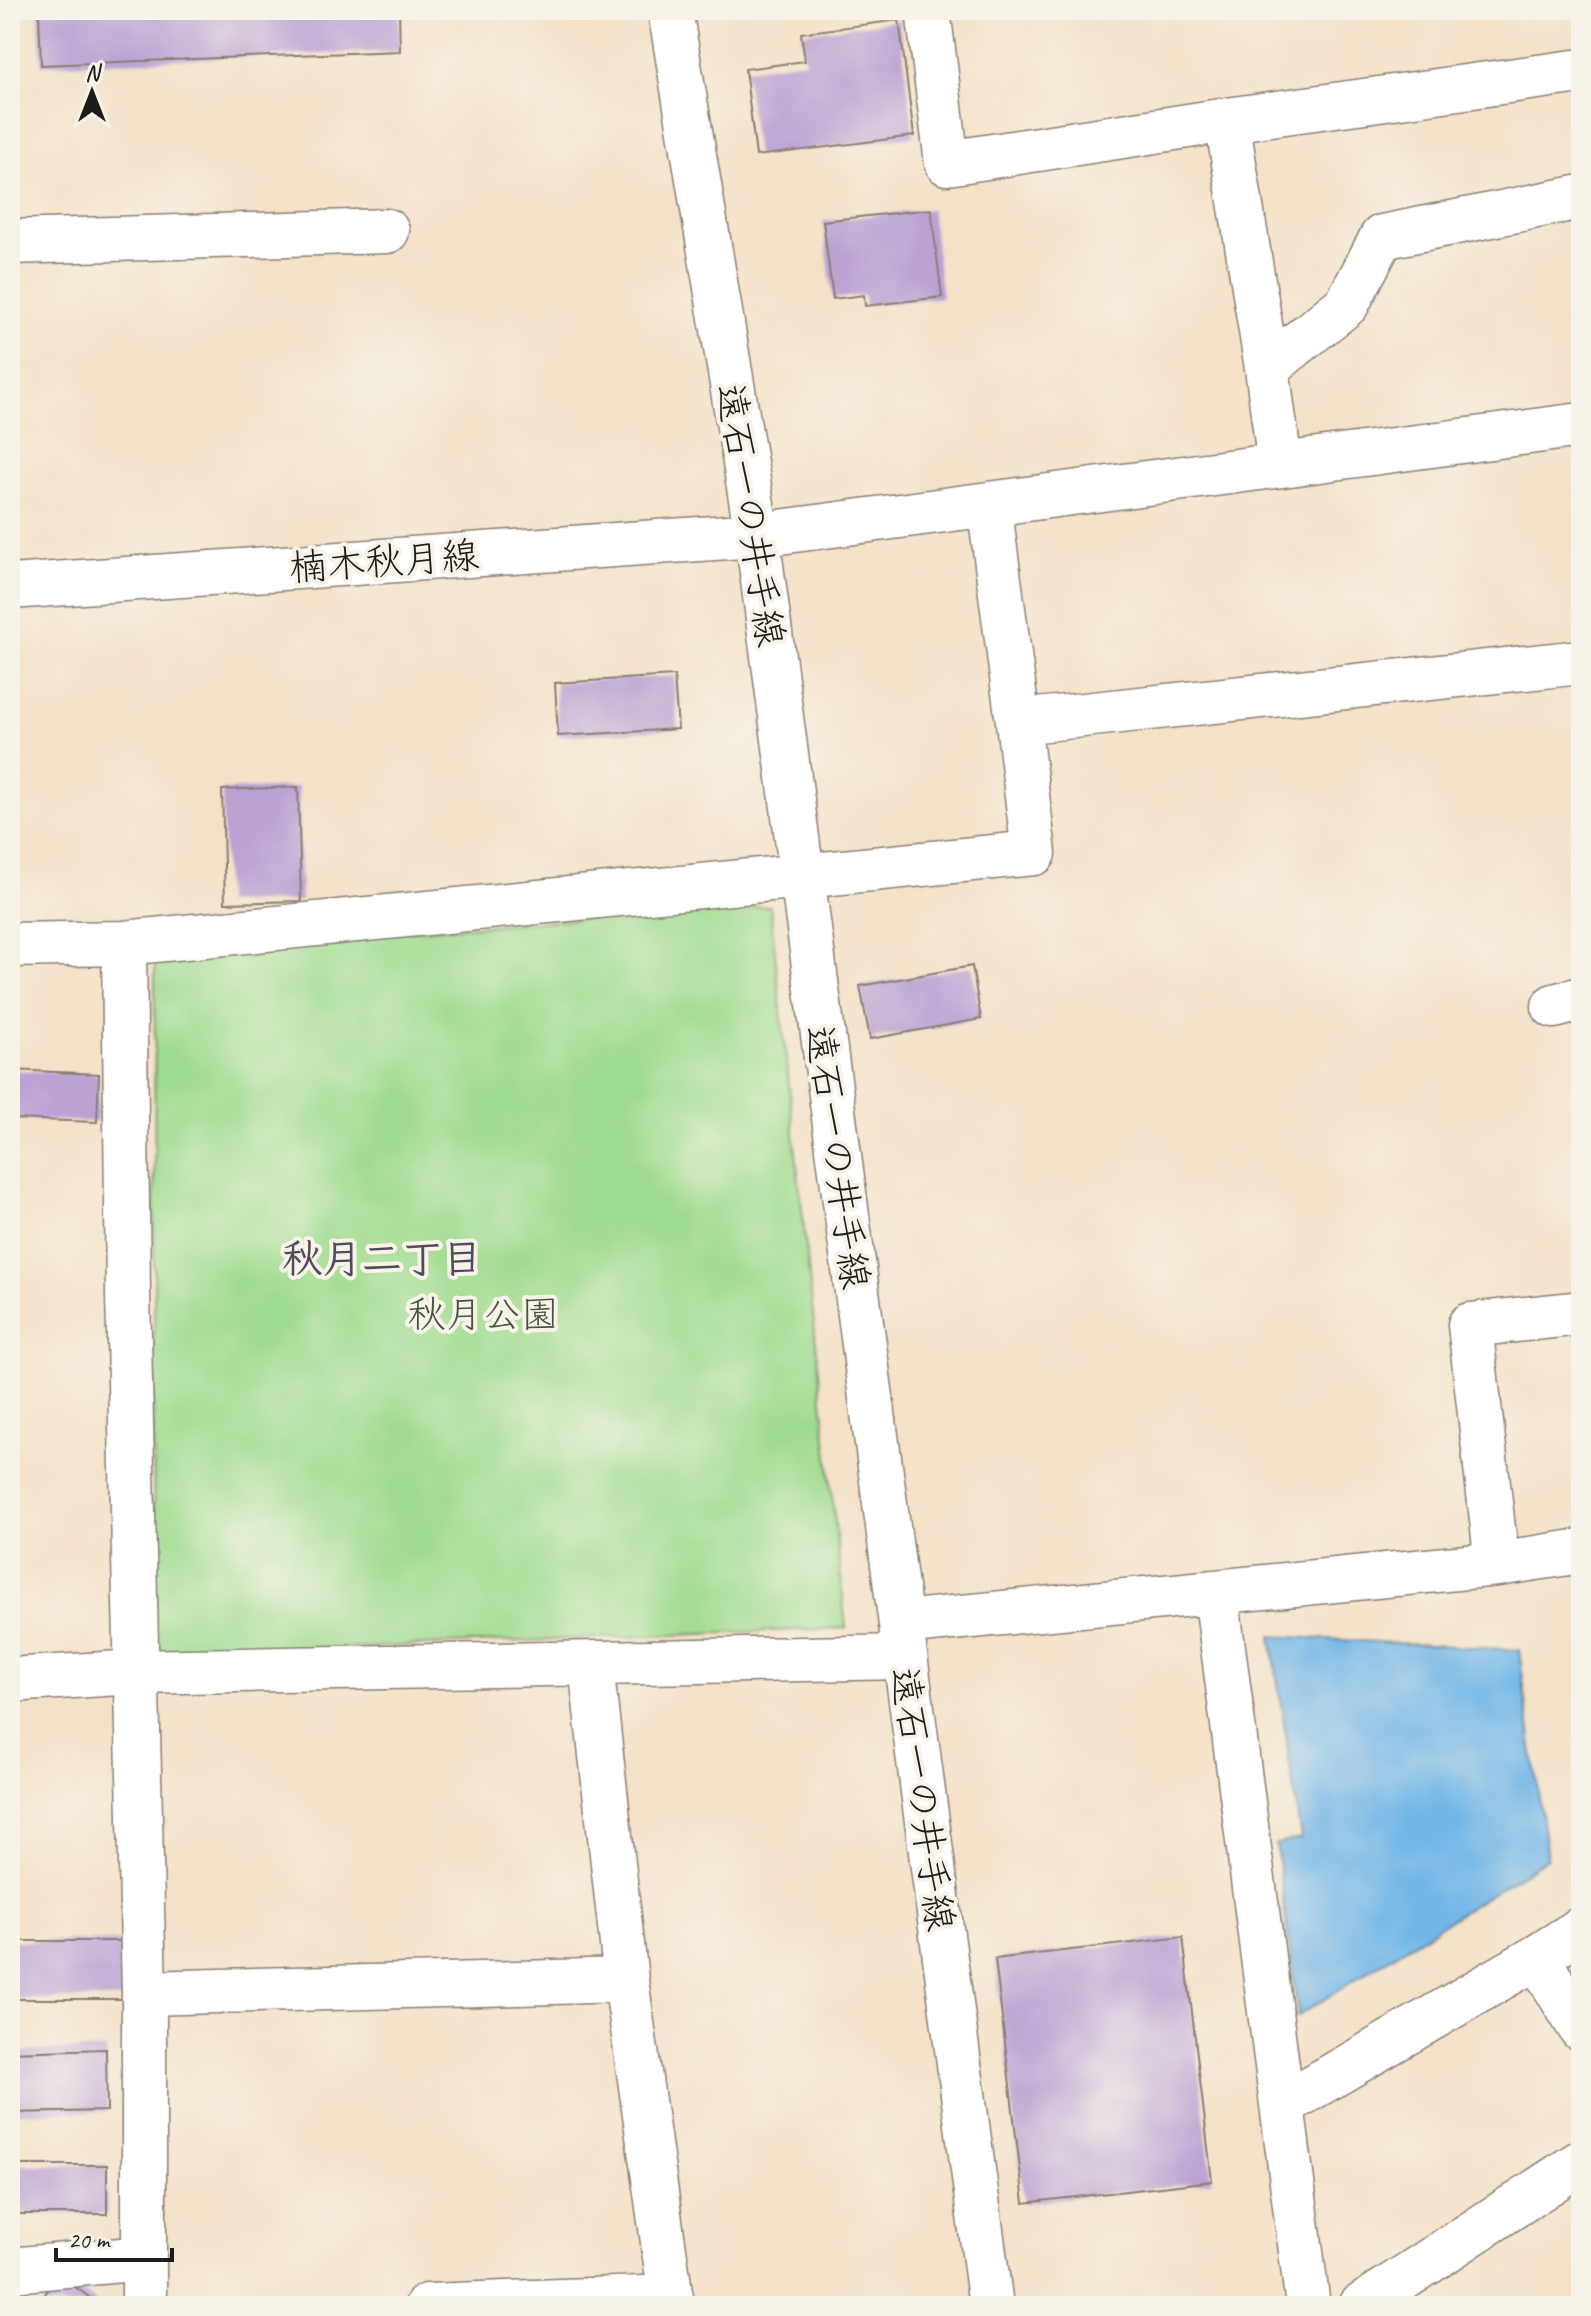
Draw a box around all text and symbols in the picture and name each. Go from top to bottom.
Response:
north arrow [52,52,132,132]
text: N [85,59,102,87]
street label: 遠石一の井手線 [706,380,795,650]
street label: 楠木秋月線 [288,531,480,592]
street label: 遠石一の井手線 [796,1022,879,1292]
district label: 秋月二丁目 [282,1234,482,1284]
park label: 秋月公園 [407,1291,559,1338]
street label: 遠石一の井手線 [881,1664,964,1934]
scale bar [56,2212,172,2262]
text: 20 m [68,2225,111,2255]

